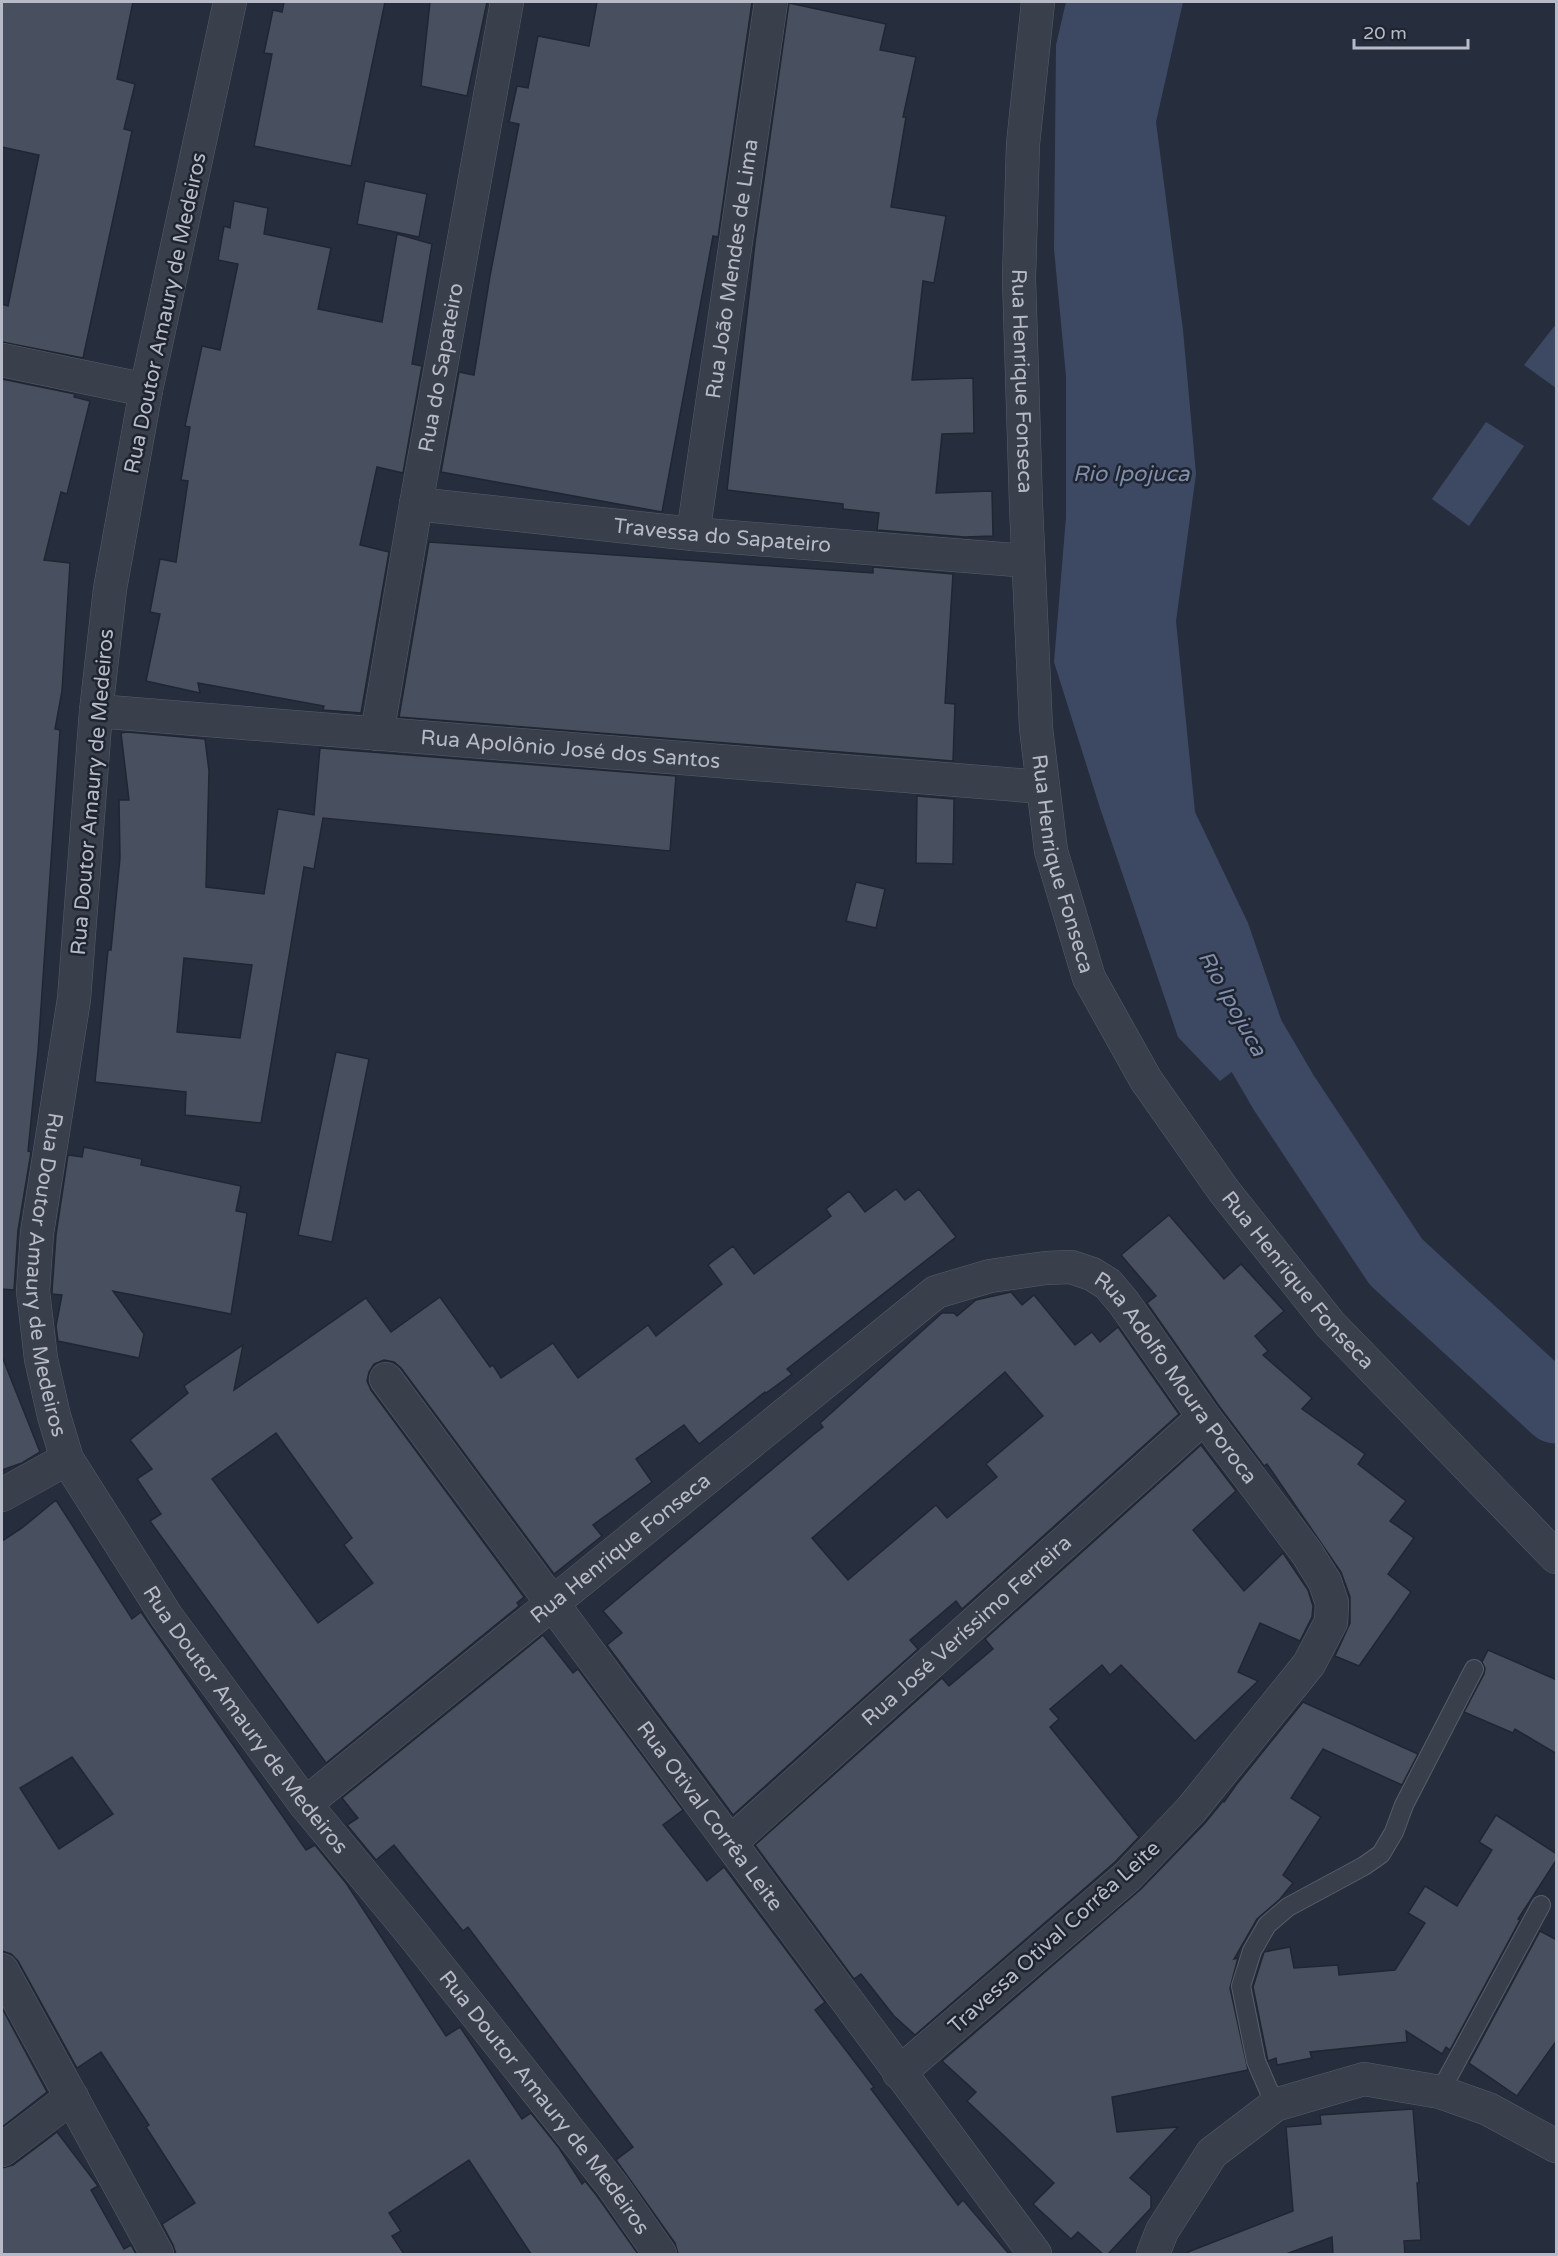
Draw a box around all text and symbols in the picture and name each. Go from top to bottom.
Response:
scale bar [1354,12,1468,50]
text: 20 m [1363,22,1407,44]
street label: Rua João Mendes de Lima [701,137,764,400]
street label: Rua Doutor Amaury de Medeiros [119,150,212,476]
street label: Rua Henrique Fonseca [1006,269,1038,494]
street label: Rua do Sapateiro [414,281,469,454]
water label: Rio Ipojuca [1073,461,1190,487]
street label: Travessa do Sapateiro [612,513,832,558]
street label: Rua Doutor Amaury de Medeiros [66,628,119,956]
street label: Rua Apolônio José dos Santos [420,725,721,774]
street label: Rua Henrique Fonseca [1026,753,1099,977]
water label: Rio Ipojuca [1192,946,1272,1061]
street label: Rua Doutor Amaury de Medeiros [20,1111,72,1440]
street label: Rua Henrique Fonseca [1216,1186,1379,1375]
street label: Rua Adolfo Moura Poroca [1089,1267,1262,1489]
street label: Rua Henrique Fonseca [526,1468,716,1629]
street label: Rua José Veríssimo Ferreira [857,1530,1077,1731]
street label: Rua Doutor Amaury de Medeiros [137,1581,353,1859]
street label: Rua Otival Corrêa Leite [631,1716,788,1916]
street label: Travessa Otival Corrêa Leite [943,1836,1165,2039]
street label: Rua Doutor Amaury de Medeiros [434,1966,655,2240]

